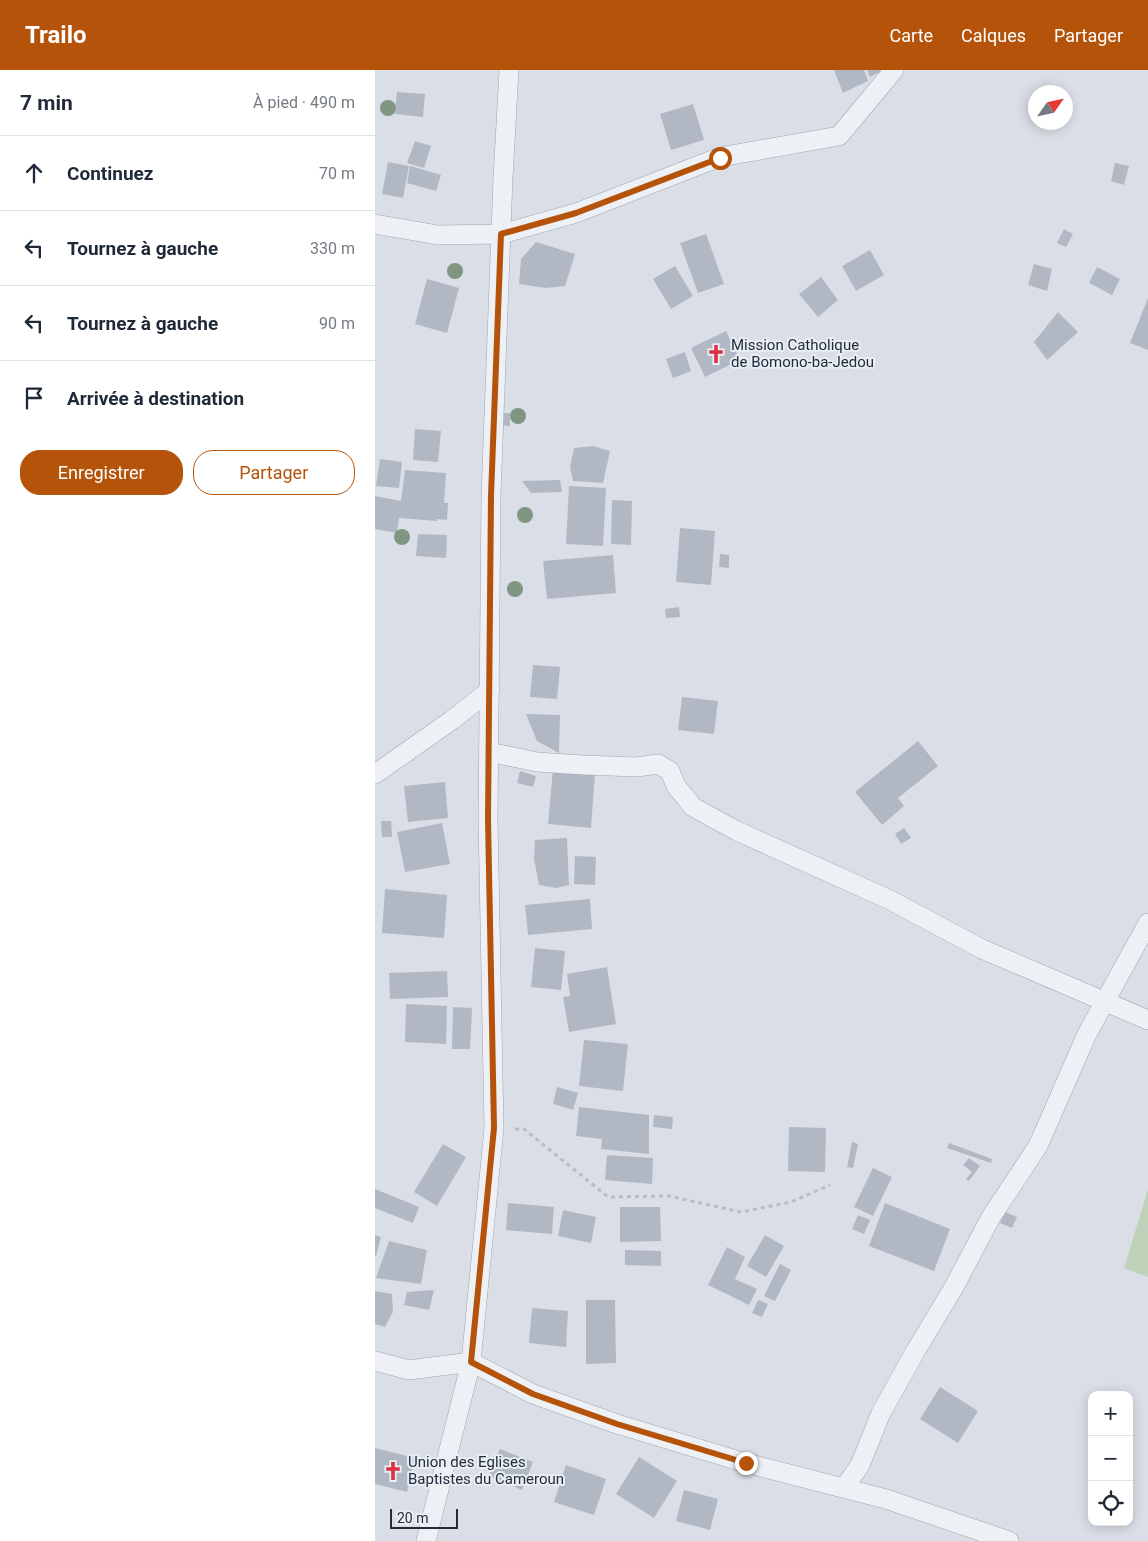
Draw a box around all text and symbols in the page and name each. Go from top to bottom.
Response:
text: Trailo [25,21,87,49]
text: Carte [890,25,933,46]
text: Calques [961,25,1026,46]
text: Partager [1054,25,1123,46]
north arrow [1028,85,1073,130]
text: 7 min [20,91,73,115]
text: À pied · 490 m [253,93,355,112]
route start [709,147,732,170]
icon: ahead [20,159,48,187]
text: Continuez [67,162,153,185]
text: 70 m [319,164,355,183]
icon: left [20,234,48,262]
text: Tournez à gauche [67,237,218,260]
text: 330 m [310,239,355,258]
icon: left [20,309,48,337]
text: Tournez à gauche [67,312,218,335]
text: 90 m [319,314,355,333]
place label: Mission Catholique de Bomono-ba-Jedou [731,336,874,371]
church icon: Mission Catholique de Bomono-ba-Jedou [705,343,727,365]
icon: arrive [20,384,48,412]
text: Arrivée à destination [67,387,244,410]
button: Enregistrer [20,450,183,495]
button: Partager [193,450,355,495]
map controls [1088,1391,1133,1526]
button: + [1088,1391,1133,1436]
button: − [1088,1436,1133,1481]
route end [735,1452,758,1475]
place label: Union des Eglises Baptistes du Cameroun [408,1453,564,1488]
church icon: Union des Eglises Baptistes du Cameroun [382,1460,404,1482]
button: locate [1088,1481,1133,1526]
scale bar [390,1506,457,1529]
text: 20 m [397,1510,429,1526]

